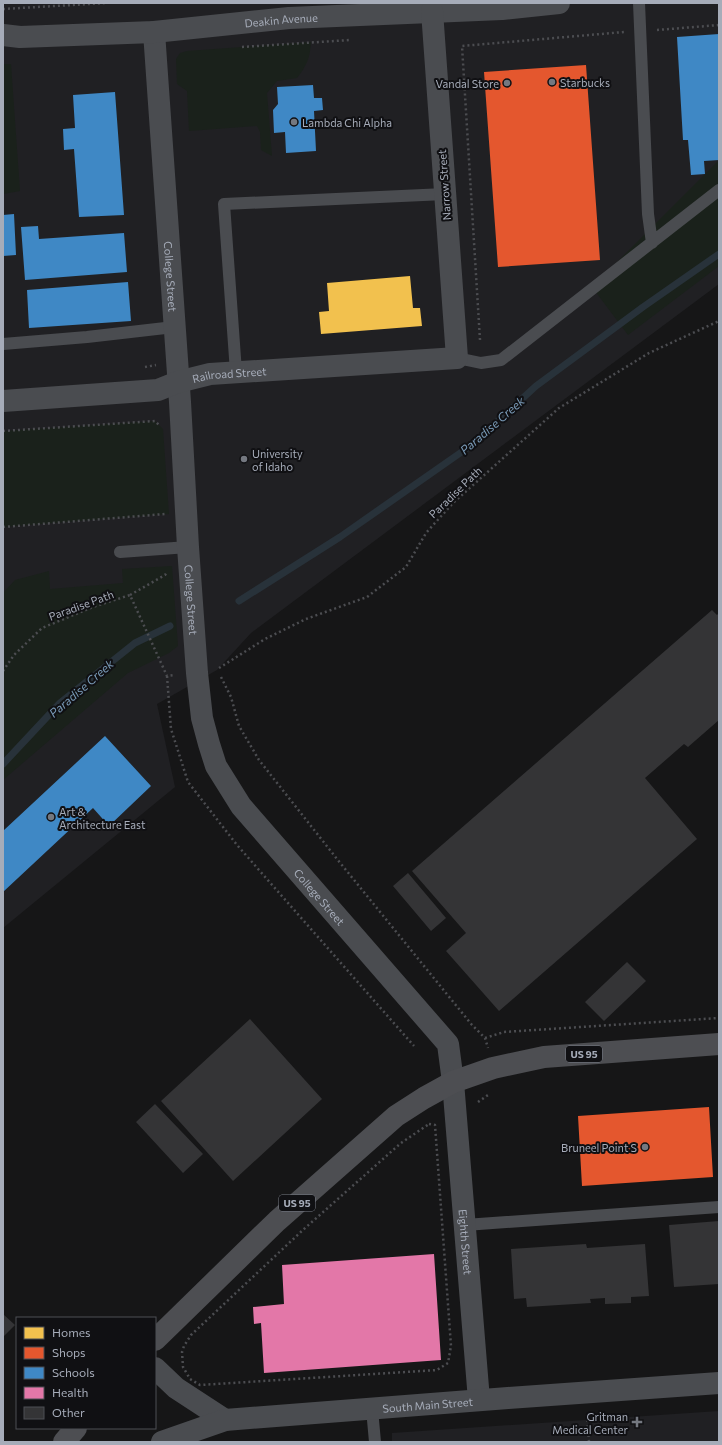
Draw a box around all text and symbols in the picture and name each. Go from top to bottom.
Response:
street label: Deakin Avenue [244,10,318,29]
place label: Starbucks [560,76,610,89]
place label: Vandal Store [436,77,499,90]
marker: Starbucks [547,77,557,87]
marker: Vandal Store [502,78,512,88]
place label: Lambda Chi Alpha [302,116,392,129]
marker: Lambda Chi Alpha [289,117,299,127]
street label: Narrow Street [435,149,453,221]
street label: College Street [162,241,180,312]
street label: Railroad Street [191,364,267,385]
water label: Paradise Creek [457,393,527,457]
place label: University of Idaho [252,447,303,473]
marker: University of Idaho [239,454,249,464]
street label: Paradise Path [426,464,484,520]
street label: College Street [183,564,201,636]
street label: Paradise Path [47,587,115,623]
water label: Paradise Creek [46,656,116,720]
place label: Art & Architecture East [59,805,146,831]
marker: Art & Architecture East [46,812,56,822]
street label: College Street [292,866,348,928]
road number: US 95 [566,1046,602,1062]
place label: Bruneel Point S [561,1141,637,1154]
marker: Bruneel Point S [640,1142,650,1152]
road number: US 95 [279,1195,315,1211]
street label: Eighth Street [457,1209,475,1276]
legend [16,1317,156,1429]
text: Homes [52,1325,90,1339]
text: Shops [52,1345,86,1359]
text: Schools [52,1365,95,1379]
text: Health [52,1385,88,1399]
street label: South Main Street [382,1394,474,1414]
text: Other [52,1405,85,1419]
place label: Gritman Medical Center [552,1410,629,1436]
marker: Gritman Medical Center [631,1416,643,1428]

